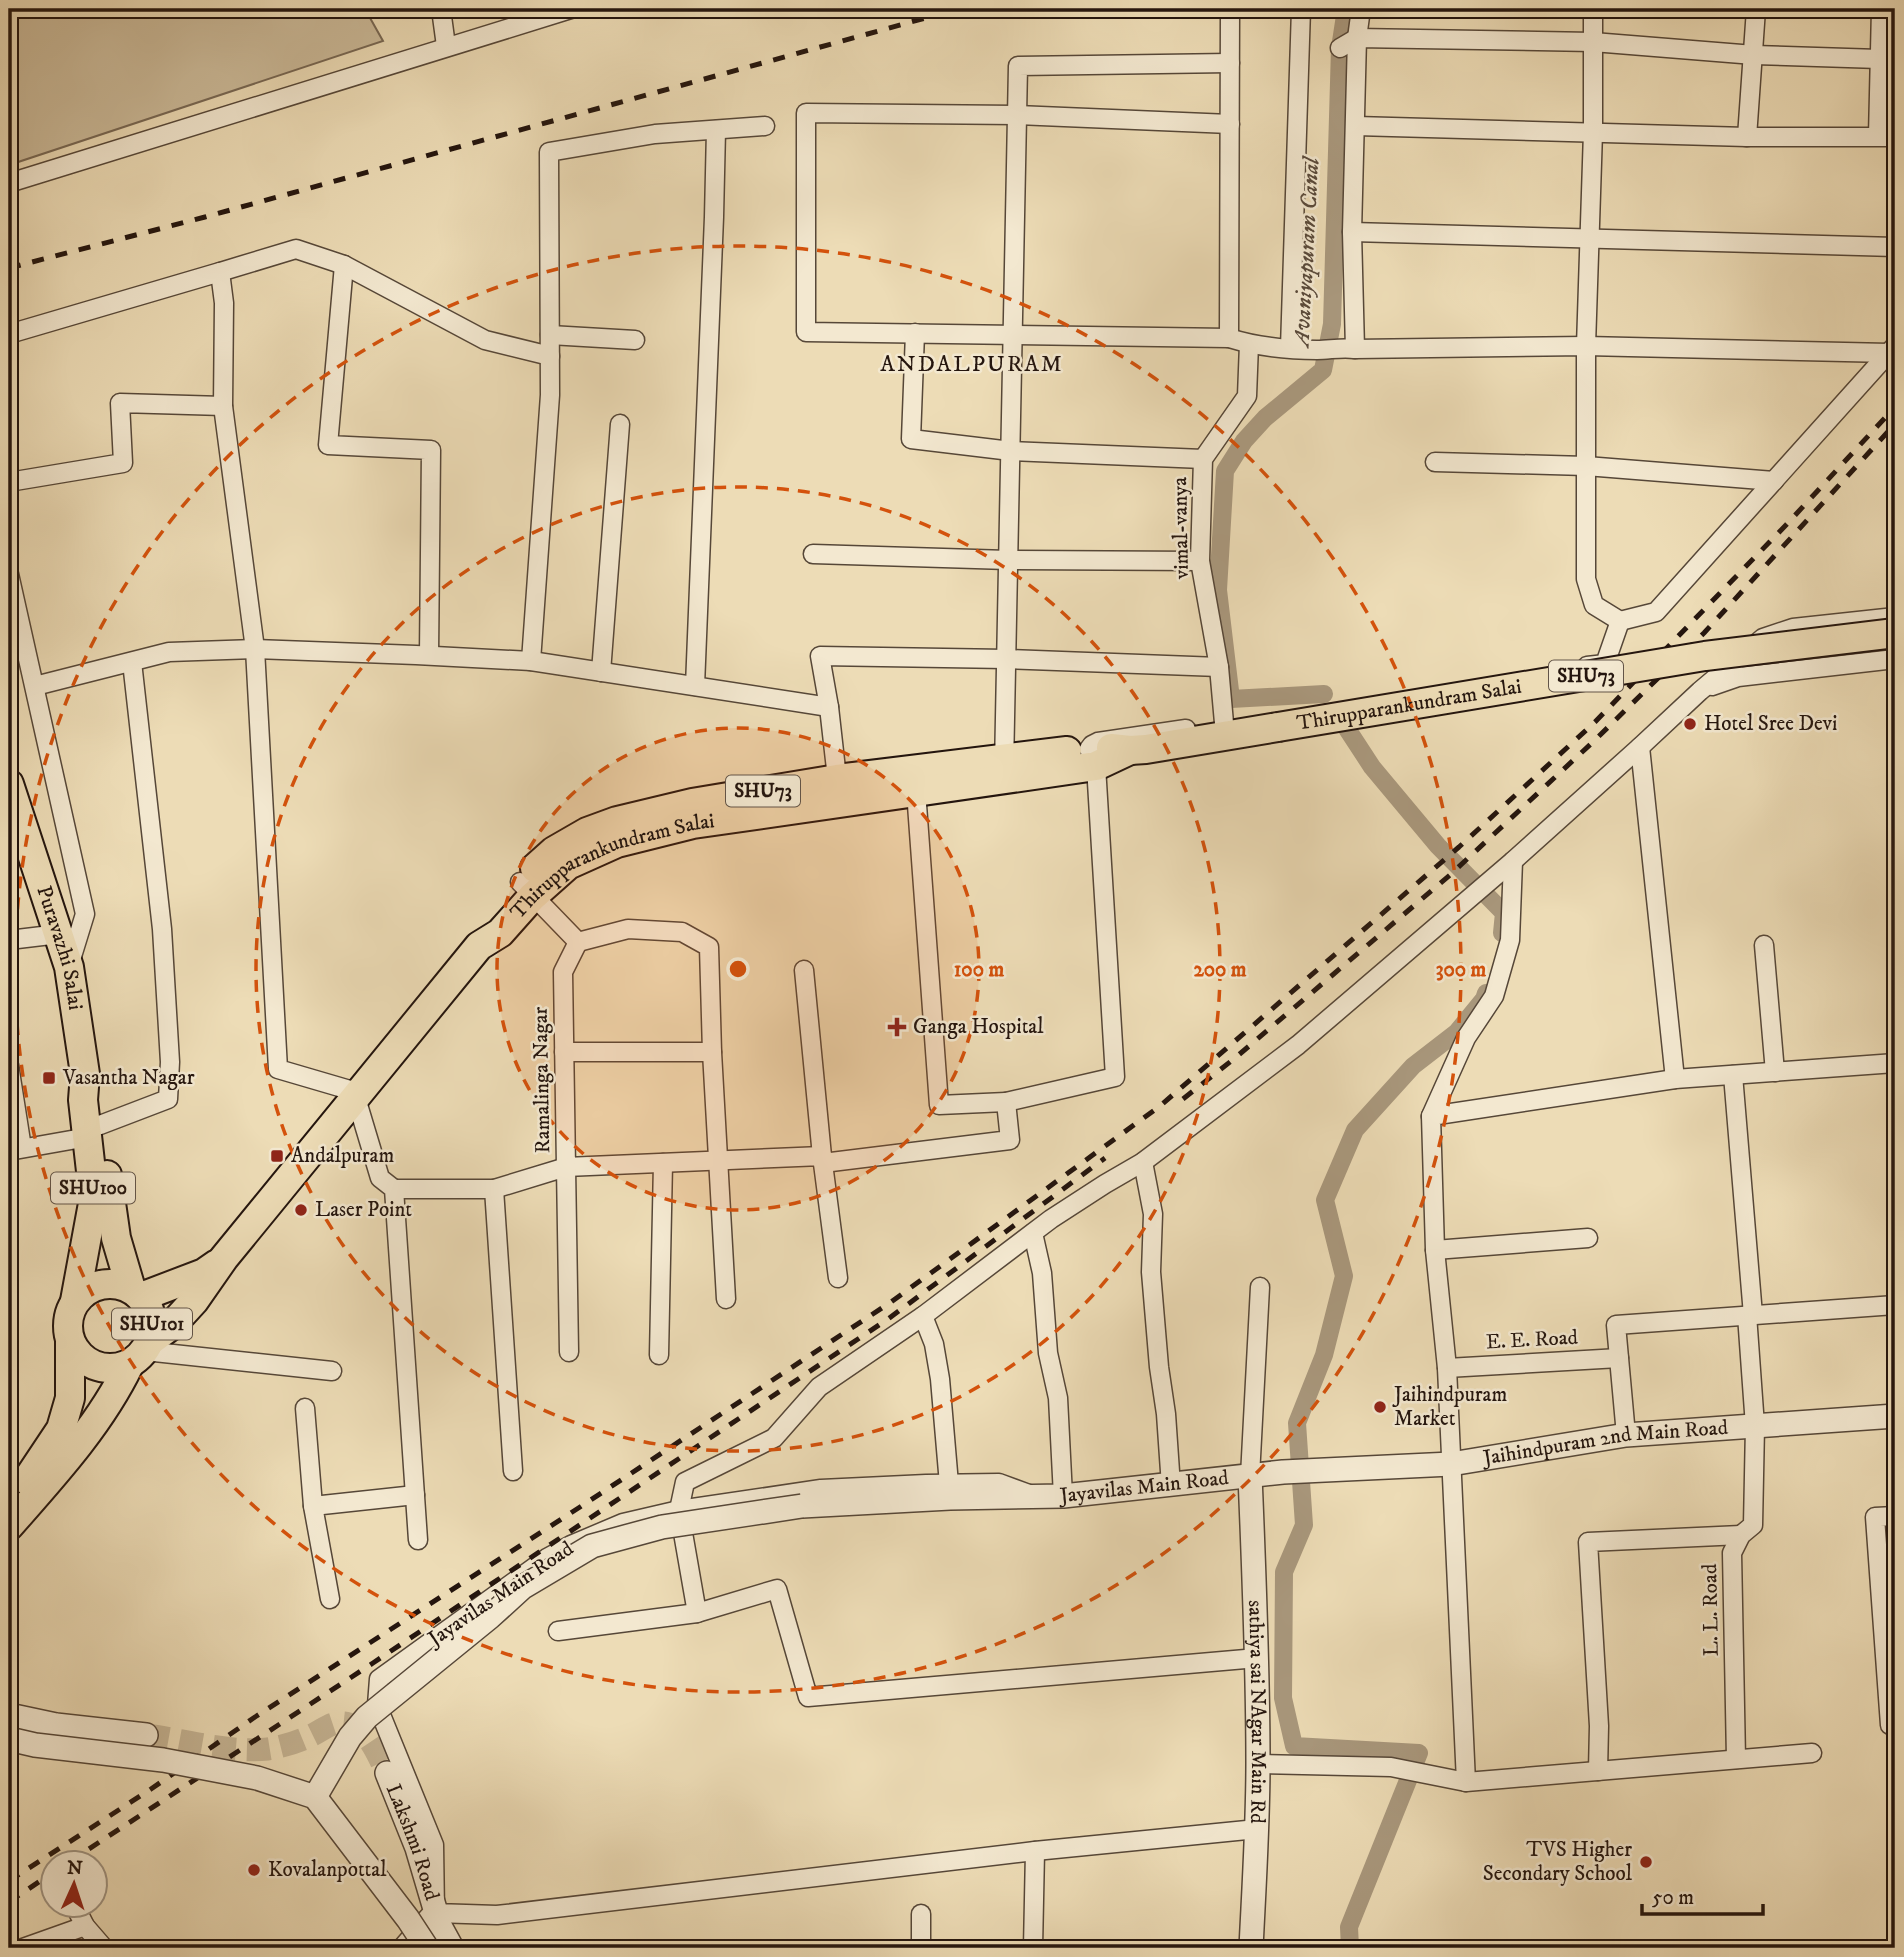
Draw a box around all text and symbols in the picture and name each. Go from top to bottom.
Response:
water label: Avaniyapuram Canal [1287,155,1327,350]
district label: ANDALPURAM [880,350,1064,379]
street label: vimal-vanya [1167,477,1195,580]
road number: SHU73 [1549,660,1623,692]
street label: Thirupparankundram Salai [1295,674,1524,737]
place label: Hotel Sree Devi [1704,711,1837,737]
marker: Hotel Sree Devi [1682,716,1698,732]
road number: SHU73 [726,776,800,806]
street label: Thirupparankundram Salai [505,808,716,925]
street label: Puravazhi Salai [30,883,88,1012]
centre of rings [726,957,750,981]
text: 100 m [954,957,1004,983]
text: 200 m [1193,957,1247,983]
text: 300 m [1436,957,1487,983]
street label: Ramalinga Nagar [528,1006,556,1153]
place label: Ganga Hospital [913,1014,1044,1040]
marker: Ganga Hospital [887,1017,907,1037]
place label: Vasantha Nagar [62,1065,195,1091]
marker: Vasantha Nagar [41,1070,57,1086]
place label: Andalpuram [291,1143,394,1169]
marker: Andalpuram [269,1148,285,1164]
road number: SHU100 [51,1172,135,1204]
place label: Laser Point [315,1197,412,1223]
marker: Laser Point [293,1202,309,1218]
road number: SHU101 [112,1308,192,1340]
street label: E. E. Road [1485,1325,1579,1355]
place label: Jaihindpuram Market [1392,1382,1508,1432]
marker: Jaihindpuram Market [1372,1399,1388,1415]
street label: Jaihindpuram 2nd Main Road [1479,1415,1729,1472]
street label: Jayavilas Main Road [1057,1465,1230,1509]
street label: Jayavilas Main Road [422,1536,579,1653]
street label: L. L. Road [1697,1563,1725,1657]
street label: sathiya sai NAgar Main Rd [1242,1600,1271,1825]
street label: Lakshmi Road [380,1780,445,1904]
place label: TVS Higher Secondary School [1483,1837,1633,1887]
north arrow [38,1848,108,1918]
marker: TVS Higher Secondary School [1638,1854,1654,1870]
text: N [66,1857,84,1880]
place label: Kovalanpottal [268,1857,387,1883]
marker: Kovalanpottal [246,1862,262,1878]
scale bar [1642,1873,1762,1917]
text: 50 m [1652,1885,1694,1911]

